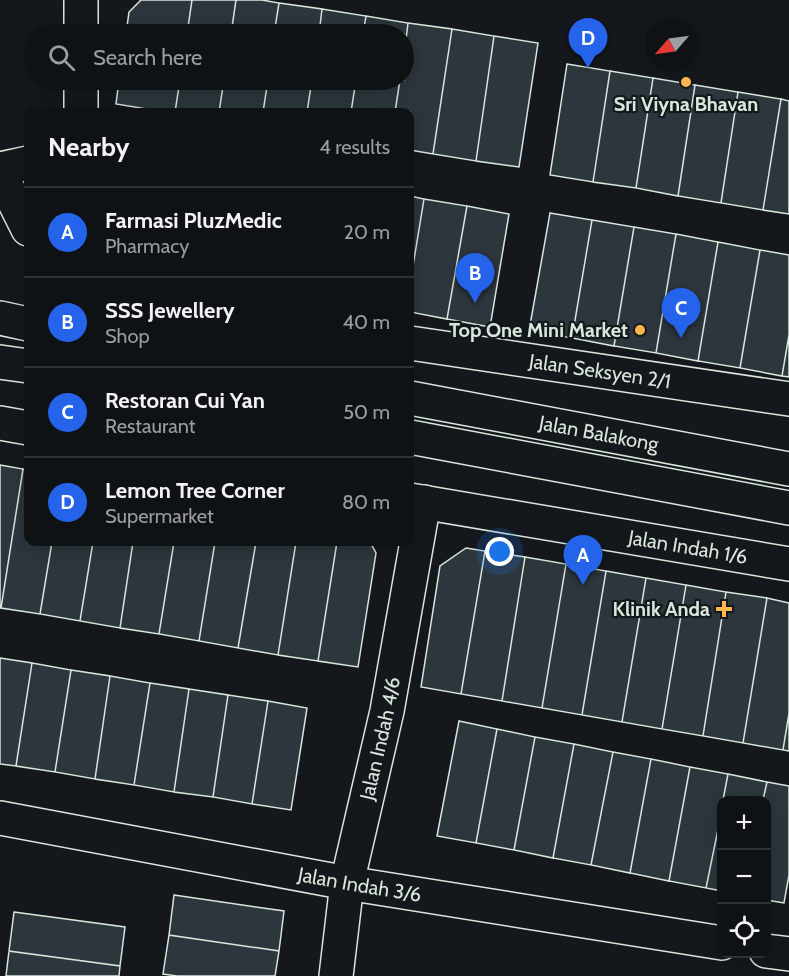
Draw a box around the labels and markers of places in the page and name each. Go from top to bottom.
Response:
pin: D [568,19,608,68]
marker: Sri Viyna Bhavan [679,75,693,89]
place label: Sri Viyna Bhavan [614,92,758,116]
pin: B [456,254,494,303]
pin: C [662,288,700,338]
place label: Top One Mini Market [449,318,628,342]
marker: Top One Mini Market [633,323,647,337]
pin: A [564,536,602,585]
place label: Klinik Anda [612,597,710,621]
marker: Klinik Anda [715,600,733,618]

